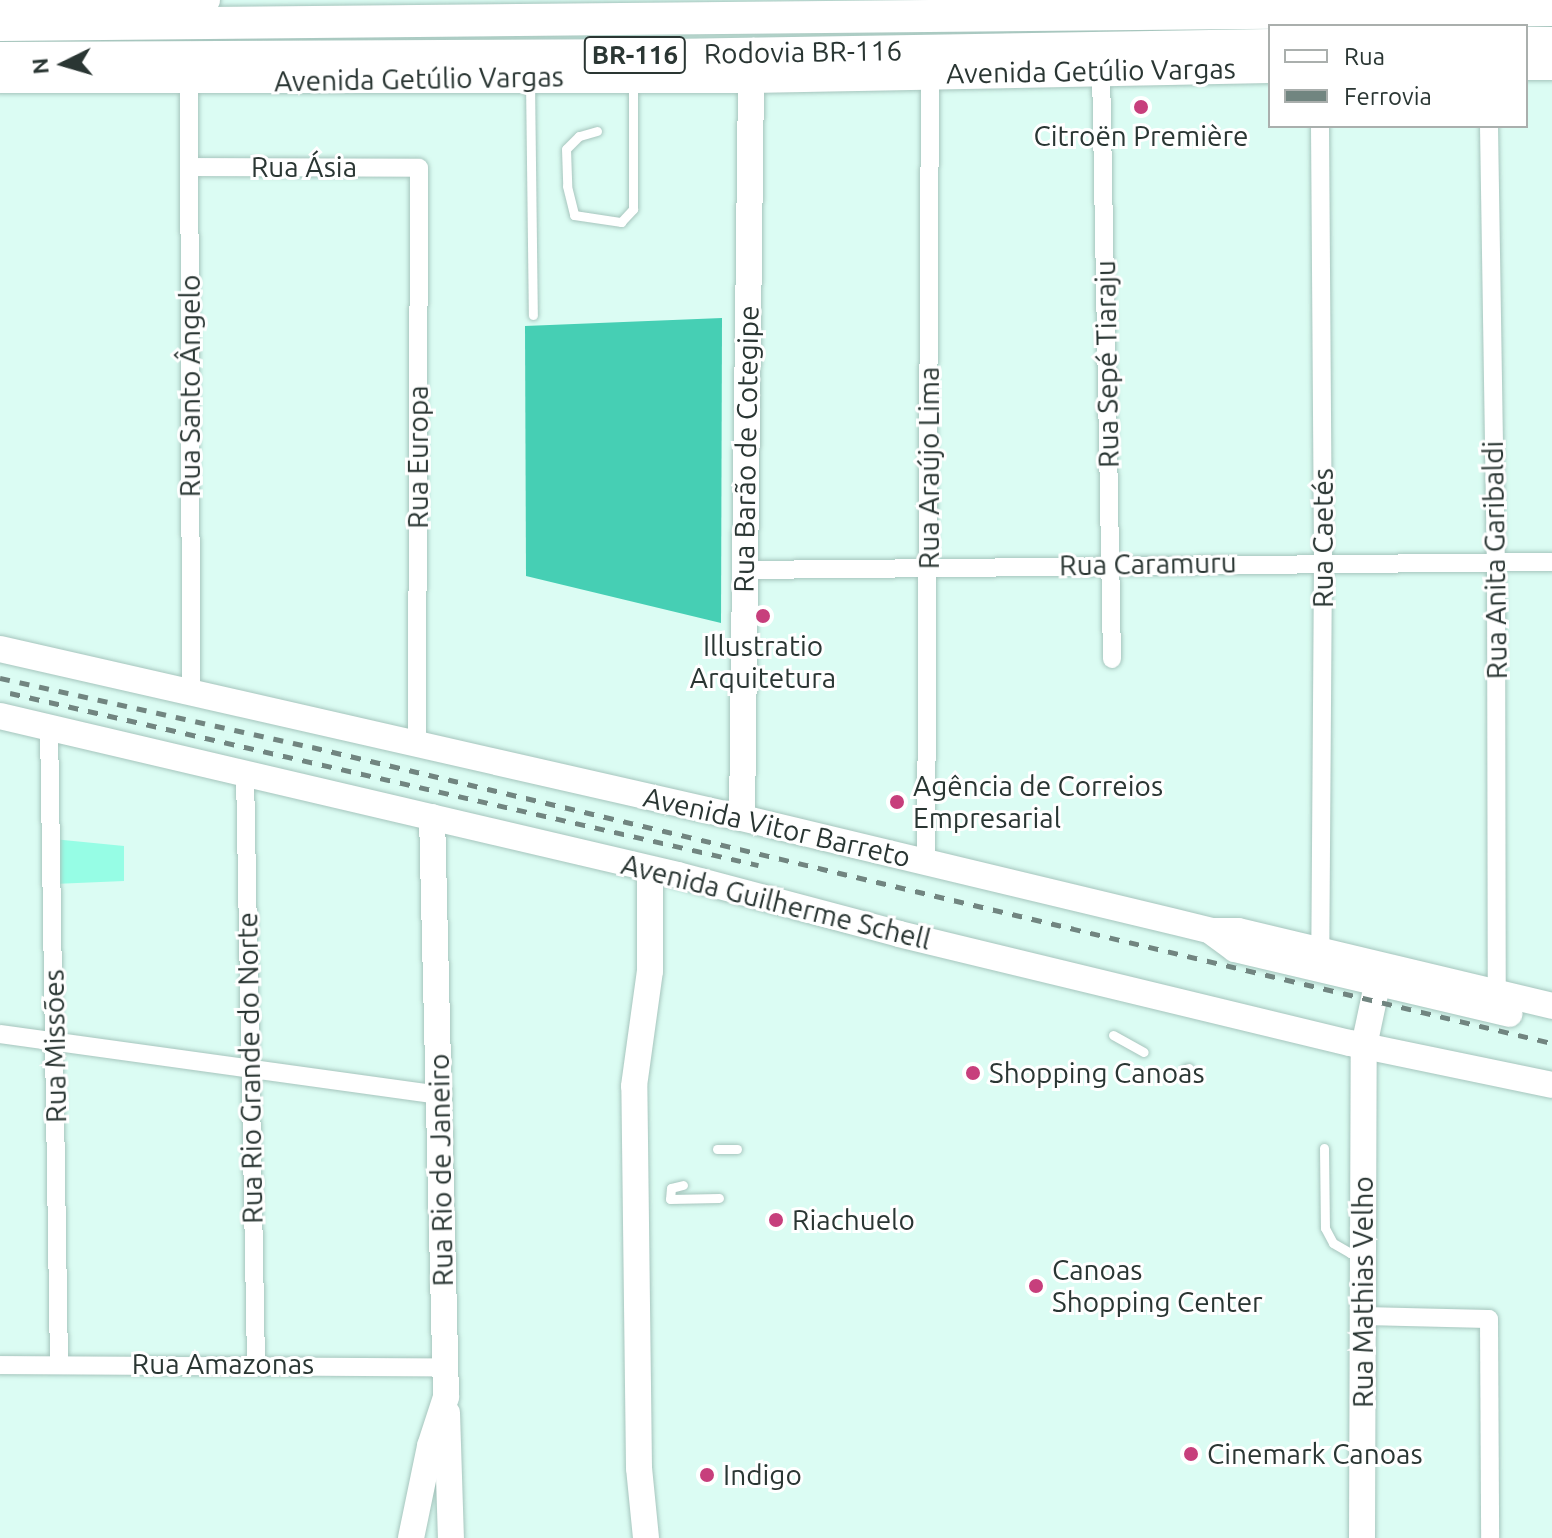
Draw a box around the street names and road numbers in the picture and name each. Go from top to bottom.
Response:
road number: BR-116 [583,33,687,77]
street label: Rodovia BR-116 [704,33,902,71]
street label: Avenida Getúlio Vargas [946,52,1236,90]
street label: Avenida Getúlio Vargas [274,60,564,98]
street label: Rua Ásia [251,150,357,184]
street label: Rua Sepé Tiaraju [1088,260,1126,468]
street label: Rua Santo Ângelo [173,275,207,497]
street label: Rua Barão de Cotegipe [727,305,765,593]
street label: Rua Araújo Lima [912,367,946,569]
street label: Rua Europa [401,385,435,529]
street label: Rua Anita Garibaldi [1476,440,1514,680]
street label: Rua Caetés [1306,468,1340,608]
street label: Rua Caramuru [1059,546,1237,582]
street label: Avenida Vitor Barreto [640,780,914,874]
street label: Avenida Guilherme Schell [618,847,934,957]
street label: Rua Rio Grande do Norte [230,912,270,1224]
street label: Rua Missões [37,969,73,1123]
street label: Rua Rio de Janeiro [422,1053,460,1287]
street label: Rua Mathias Velho [1346,1176,1380,1408]
street label: Rua Amazonas [132,1347,314,1381]

